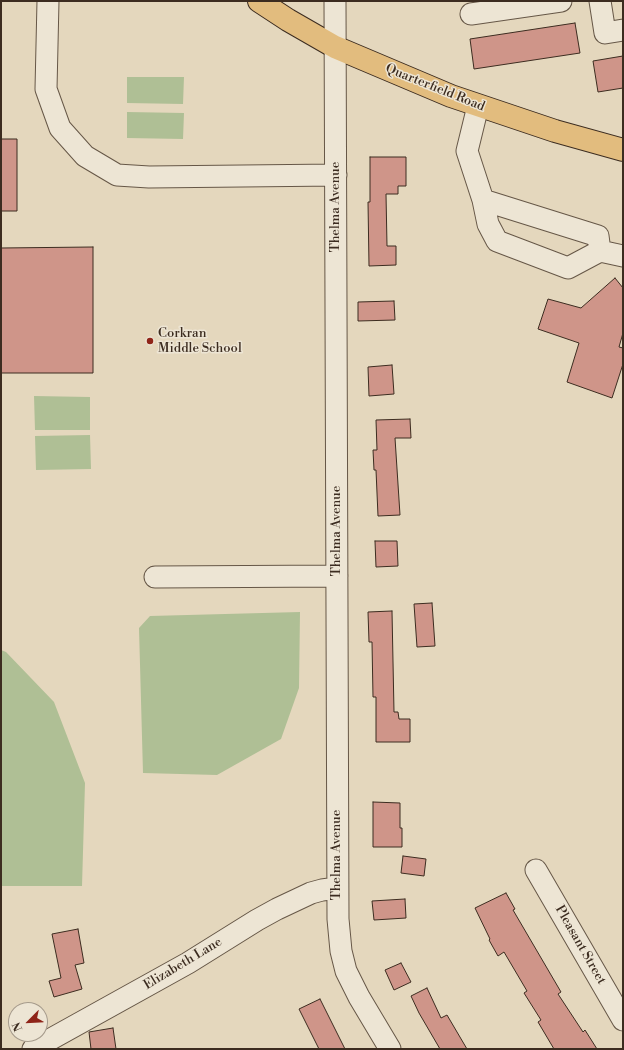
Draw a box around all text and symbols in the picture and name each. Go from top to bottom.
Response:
street label: Quarterfield Road [383,61,487,115]
street label: Thelma Avenue [328,162,344,252]
place label: Corkran Middle School [158,326,242,357]
marker: Corkran Middle School [145,336,155,346]
street label: Thelma Avenue [329,486,345,576]
street label: Thelma Avenue [329,810,345,900]
street label: Pleasant Street [551,903,609,987]
street label: Elizabeth Lane [141,934,225,994]
north arrow [8,1002,48,1042]
text: N [10,1020,26,1033]

